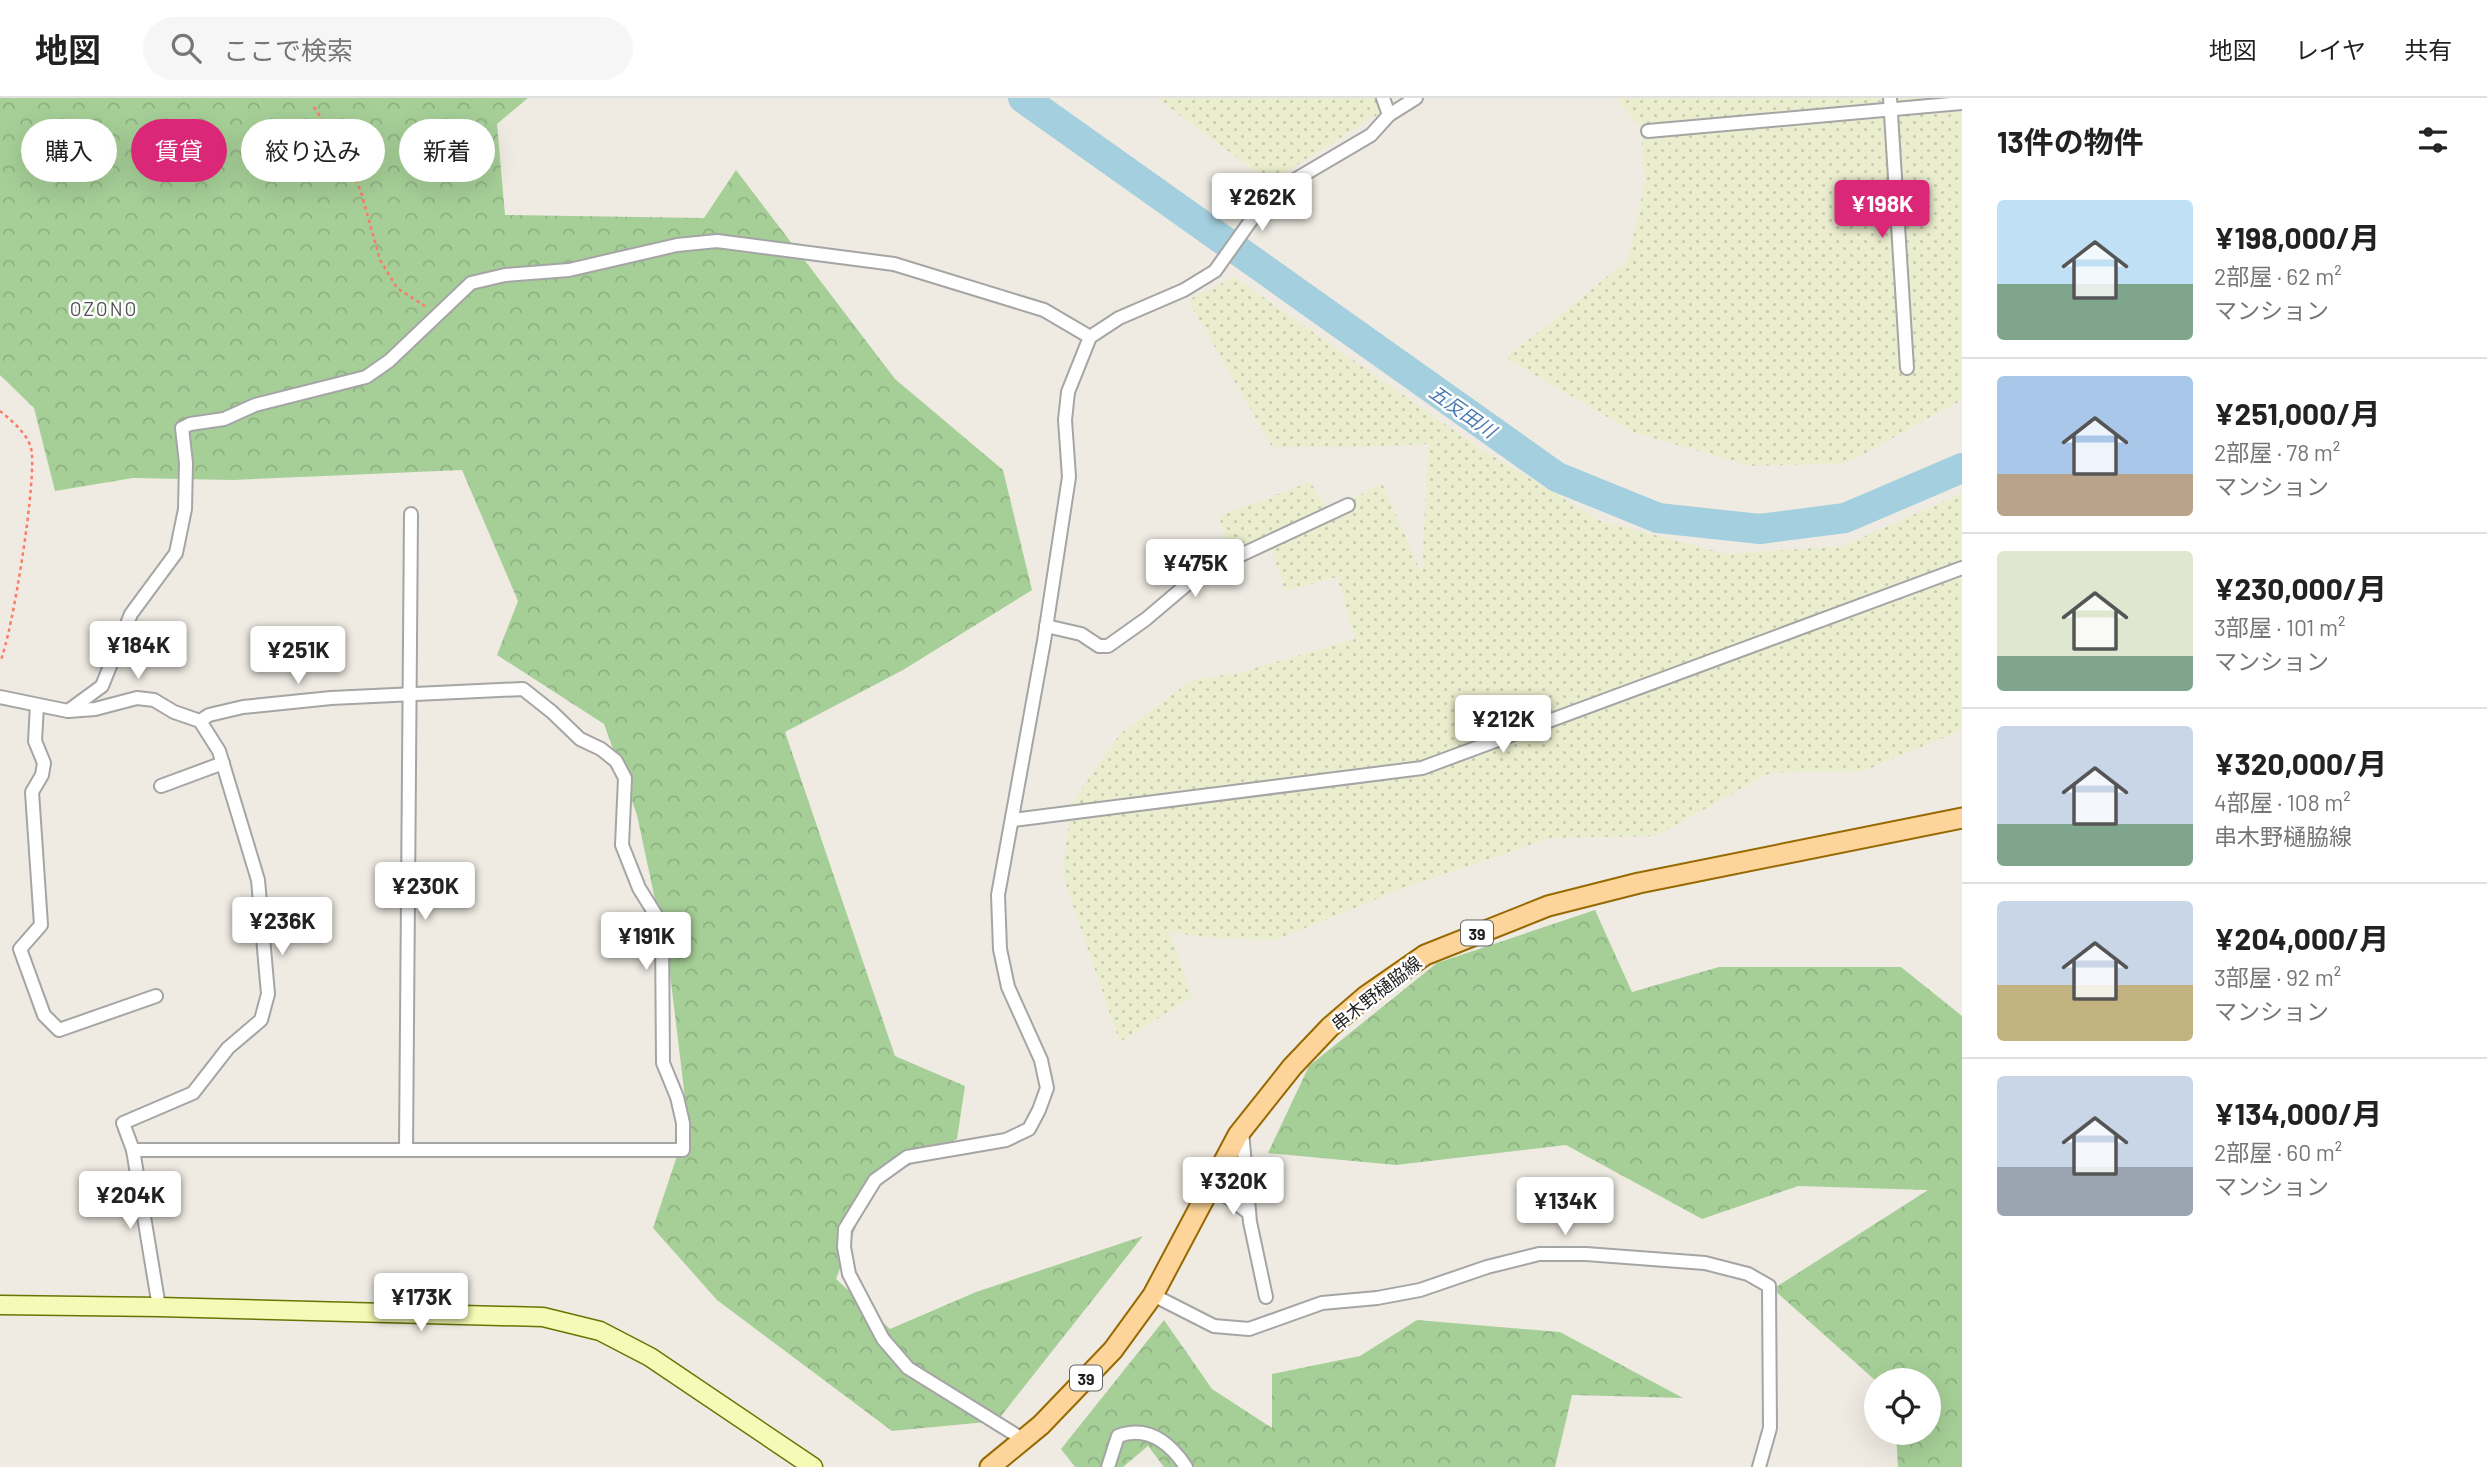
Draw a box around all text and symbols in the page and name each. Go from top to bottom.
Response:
search box [143,17,633,80]
text: 地図 [35,29,101,69]
icon: search [167,29,205,67]
text: ここで検索 [223,34,353,65]
text: 地図 [2209,35,2257,64]
text: レイヤ [2295,35,2366,64]
text: 共有 [2404,35,2452,64]
chip: 購入 [21,119,117,182]
chip: 賃貸 [131,119,227,182]
chip: 絞り込み [241,119,385,182]
chip: 新着 [399,119,495,182]
icon: filters [2414,121,2452,159]
text: 13件の物件 [1997,123,2144,159]
pin: ¥262K [1213,174,1311,233]
pin: ¥198K [1833,180,1931,240]
text: ¥262K [1228,182,1296,210]
text: ¥198K [1851,189,1913,217]
text: ¥198,000/月 [2214,219,2380,255]
icon: home [2053,228,2137,312]
text: 2部屋 · 62 m² [2214,262,2342,290]
text: マンション [2214,296,2329,324]
district label: OZONO [70,297,138,320]
water label: 五反田川 [1425,380,1502,443]
text: ¥251,000/月 [2214,395,2381,431]
icon: home [2053,404,2137,488]
text: 2部屋 · 78 m² [2214,438,2340,466]
text: マンション [2214,472,2329,500]
pin: ¥475K [1146,540,1244,599]
text: ¥475K [1162,548,1228,576]
text: ¥230,000/月 [2214,570,2387,606]
icon: home [2053,579,2137,663]
text: 3部屋 · 101 m² [2214,613,2345,641]
pin: ¥184K [89,622,187,681]
pin: ¥251K [249,626,347,686]
text: ¥184K [106,630,170,658]
text: ¥251K [266,635,330,663]
text: マンション [2214,647,2329,675]
pin: ¥212K [1454,696,1552,755]
text: ¥212K [1471,704,1535,732]
text: ¥320,000/月 [2214,745,2387,781]
icon: home [2053,754,2137,838]
text: 4部屋 · 108 m² [2214,788,2351,816]
text: 串木野樋脇線 [2214,822,2352,850]
pin: ¥230K [376,862,474,922]
text: ¥230K [391,871,459,899]
pin: ¥236K [233,898,331,957]
text: ¥236K [248,906,316,934]
pin: ¥191K [597,912,695,972]
road number: 39 [1461,920,1493,946]
text: ¥204,000/月 [2214,920,2389,956]
text: ¥191K [617,921,675,949]
icon: home [2053,929,2137,1013]
street label: 串木野樋脇線 [1327,951,1425,1035]
text: 3部屋 · 92 m² [2214,963,2341,991]
text: マンション [2214,997,2329,1025]
text: ¥134,000/月 [2214,1095,2382,1131]
icon: home [2053,1104,2137,1188]
text: 2部屋 · 60 m² [2214,1138,2342,1166]
pin: ¥320K [1184,1158,1282,1217]
text: ¥320K [1199,1166,1267,1194]
pin: ¥204K [81,1172,179,1231]
text: マンション [2214,1172,2329,1200]
pin: ¥134K [1516,1178,1614,1237]
text: ¥204K [95,1180,165,1208]
text: ¥134K [1533,1186,1597,1214]
pin: ¥173K [372,1274,470,1333]
text: ¥173K [390,1282,452,1310]
road number: 39 [1070,1366,1102,1390]
map controls [1864,1368,1941,1445]
button: locate [1864,1368,1941,1445]

